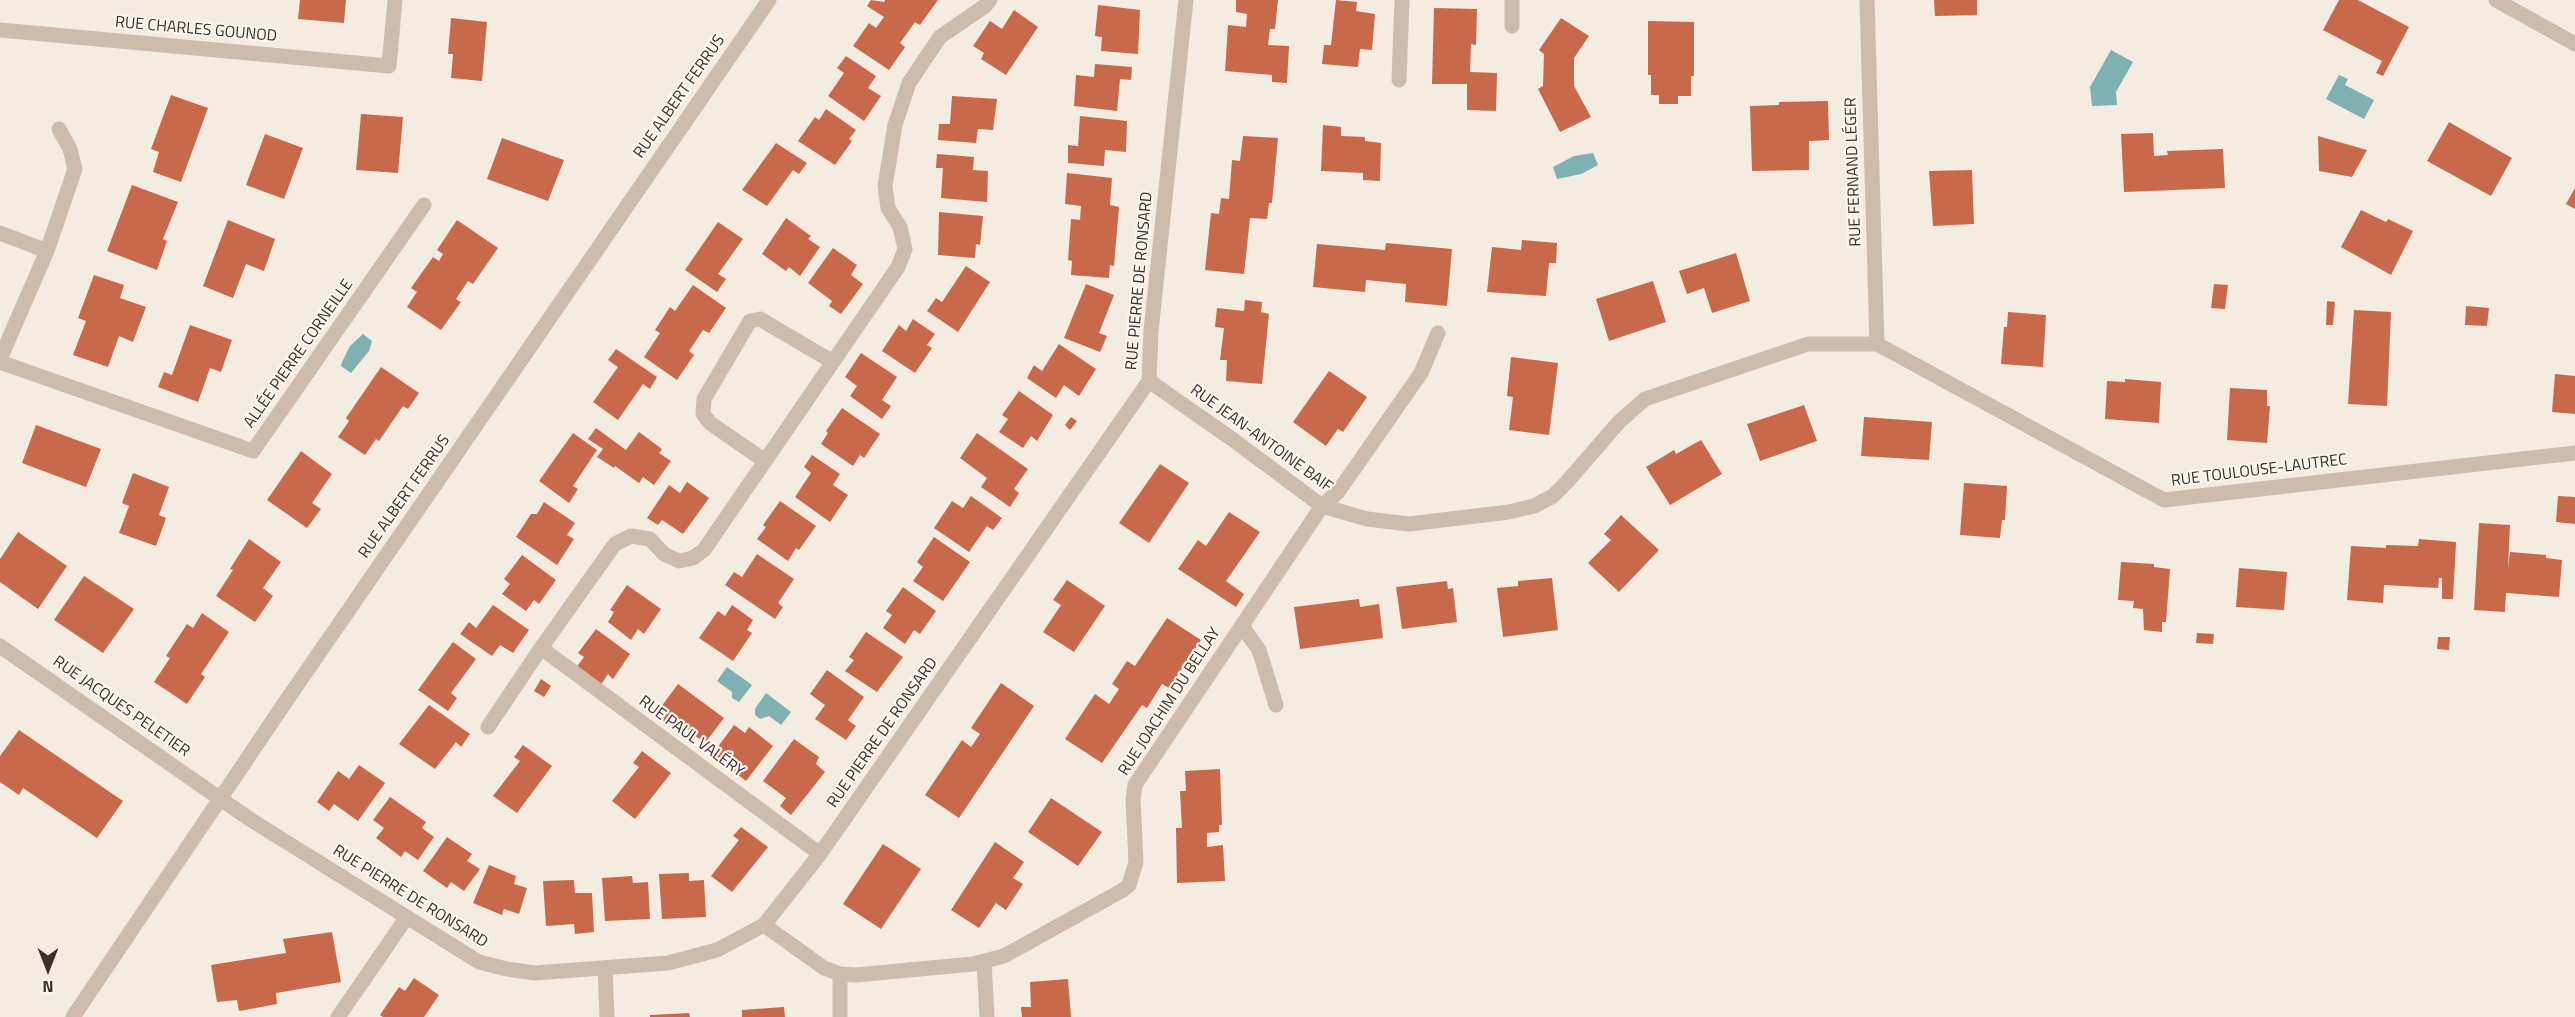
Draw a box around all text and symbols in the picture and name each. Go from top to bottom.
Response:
street label: RUE CHARLES GOUNOD [114,13,278,47]
street label: RUE ALBERT FERRUS [630,32,730,162]
street label: RUE FERNAND LÉGER [1842,97,1866,247]
street label: RUE PIERRE DE RONSARD [1123,191,1157,371]
street label: ALLÉE PIERRE CORNEILLE [240,276,358,432]
street label: RUE JEAN-ANTOINE BAIF [1186,381,1336,497]
street label: RUE ALBERT FERRUS [355,432,455,562]
street label: RUE TOULOUSE-LAUTREC [2170,451,2348,491]
street label: RUE JOACHIM DU BELLAY [1115,624,1225,780]
street label: RUE JACQUES PELETIER [49,652,193,762]
street label: RUE PIERRE DE RONSARD [824,654,942,812]
street label: RUE PAUL VALÉRY [635,692,747,782]
street label: RUE PIERRE DE RONSARD [329,841,491,953]
north arrow [18,939,78,999]
text: N [42,975,54,999]

